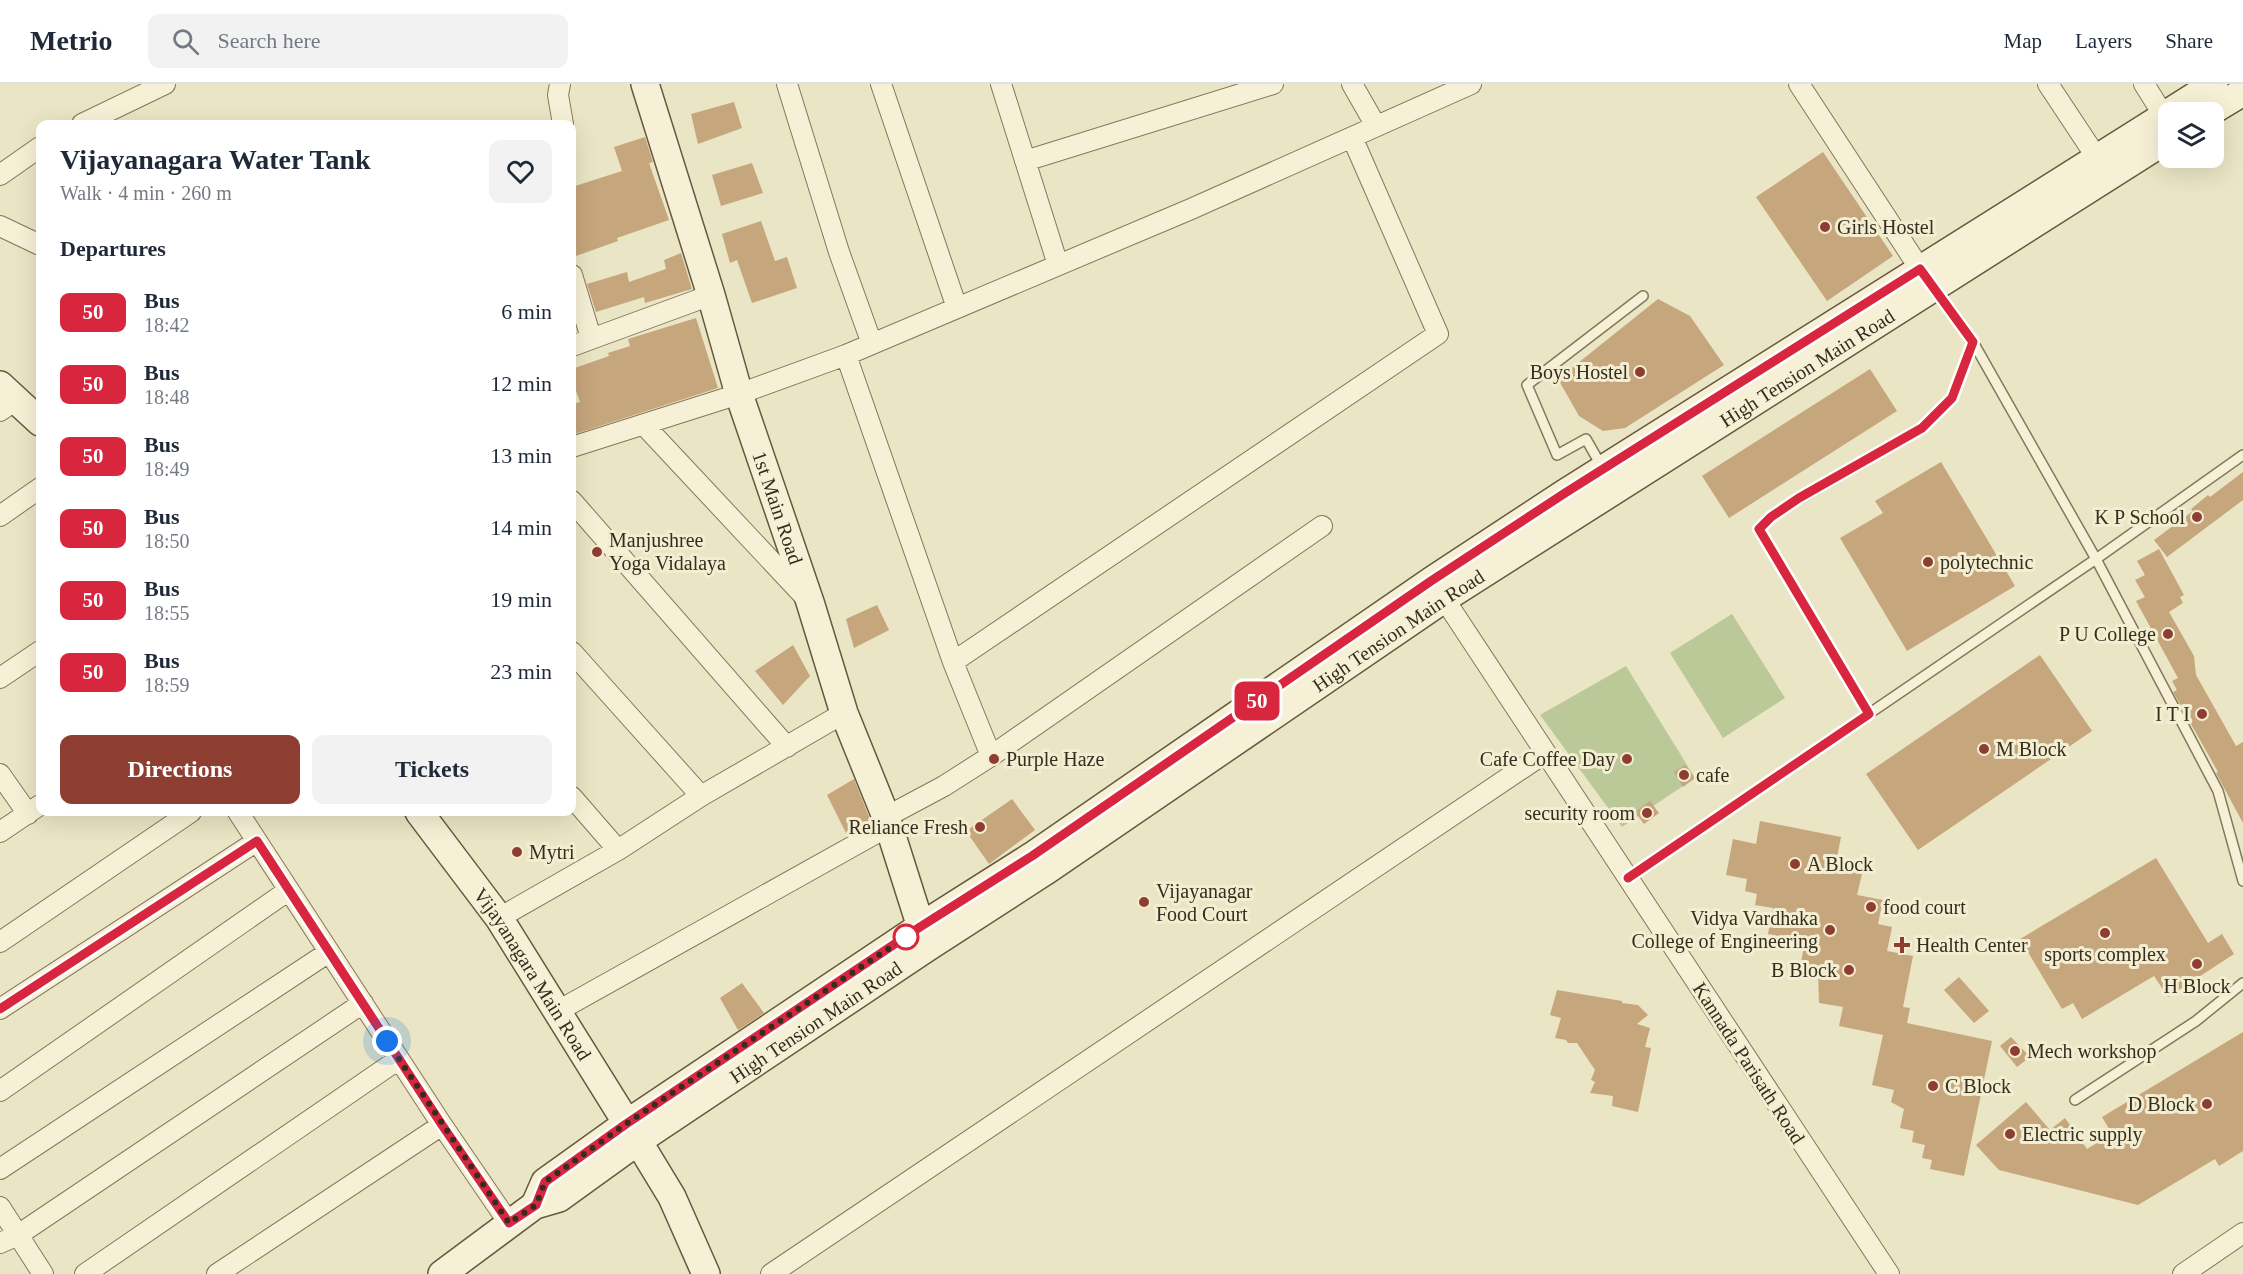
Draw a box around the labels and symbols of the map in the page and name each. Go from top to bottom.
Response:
place label: Girls Hostel [1837,216,1935,238]
marker: Girls Hostel [1818,220,1832,234]
street label: High Tension Main Road [1716,304,1898,431]
place label: Boys Hostel [1530,361,1628,384]
marker: Boys Hostel [1633,365,1647,379]
street label: 1st Main Road [748,448,807,567]
place label: K P School [2095,506,2185,528]
marker: K P School [2190,510,2204,524]
place label: Manjushree Yoga Vidalaya [609,529,726,575]
marker: Manjushree Yoga Vidalaya [590,545,604,559]
place label: polytechnic [1940,551,2033,574]
marker: polytechnic [1921,555,1935,569]
street label: High Tension Main Road [1308,565,1488,696]
place label: P U College [2059,623,2156,646]
marker: P U College [2161,627,2175,641]
line badge: 50 [1230,682,1284,720]
place label: I T I [2155,703,2190,725]
marker: I T I [2195,707,2209,721]
place label: M Block [1996,738,2067,760]
marker: M Block [1977,742,1991,756]
place label: Purple Haze [1006,748,1104,771]
place label: Cafe Coffee Day [1480,748,1615,771]
marker: Purple Haze [987,752,1001,766]
marker: Cafe Coffee Day [1620,752,1634,766]
place label: cafe [1696,764,1729,786]
marker: cafe [1677,768,1691,782]
place label: security room [1524,802,1635,825]
marker: security room [1640,806,1654,820]
place label: Reliance Fresh [849,816,968,838]
marker: Reliance Fresh [973,820,987,834]
place label: Mytri [529,841,575,864]
marker: Mytri [510,845,524,859]
place label: A Block [1807,853,1873,875]
marker: A Block [1788,857,1802,871]
place label: Vijayanagar Food Court [1156,880,1253,925]
street label: Vijayanagara Main Road [469,884,596,1064]
marker: Vijayanagar Food Court [1137,895,1151,909]
place label: food court [1883,896,1966,918]
marker: food court [1864,900,1878,914]
place label: Vidya Vardhaka College of Engineering [1631,907,1818,953]
marker: Vidya Vardhaka College of Engineering [1823,923,1837,937]
unlabelled marker [893,924,919,950]
marker: sports complex [2098,926,2112,940]
place label: Health Center [1916,934,2028,956]
marker: Health Center [1893,936,1911,954]
place label: sports complex [2044,943,2166,966]
street label: High Tension Main Road [726,957,906,1087]
marker: H Block [2190,957,2204,971]
place label: B Block [1771,959,1837,981]
marker: B Block [1842,963,1856,977]
place label: H Block [2163,975,2231,997]
street label: Kannada Parisath Road [1689,978,1809,1148]
your location [372,1026,402,1056]
place label: Mech workshop [2027,1040,2156,1063]
marker: Mech workshop [2008,1044,2022,1058]
place label: C Block [1945,1075,2011,1097]
marker: C Block [1926,1079,1940,1093]
place label: D Block [2128,1093,2195,1115]
marker: D Block [2200,1097,2214,1111]
place label: Electric supply [2022,1123,2143,1146]
marker: Electric supply [2003,1127,2017,1141]

